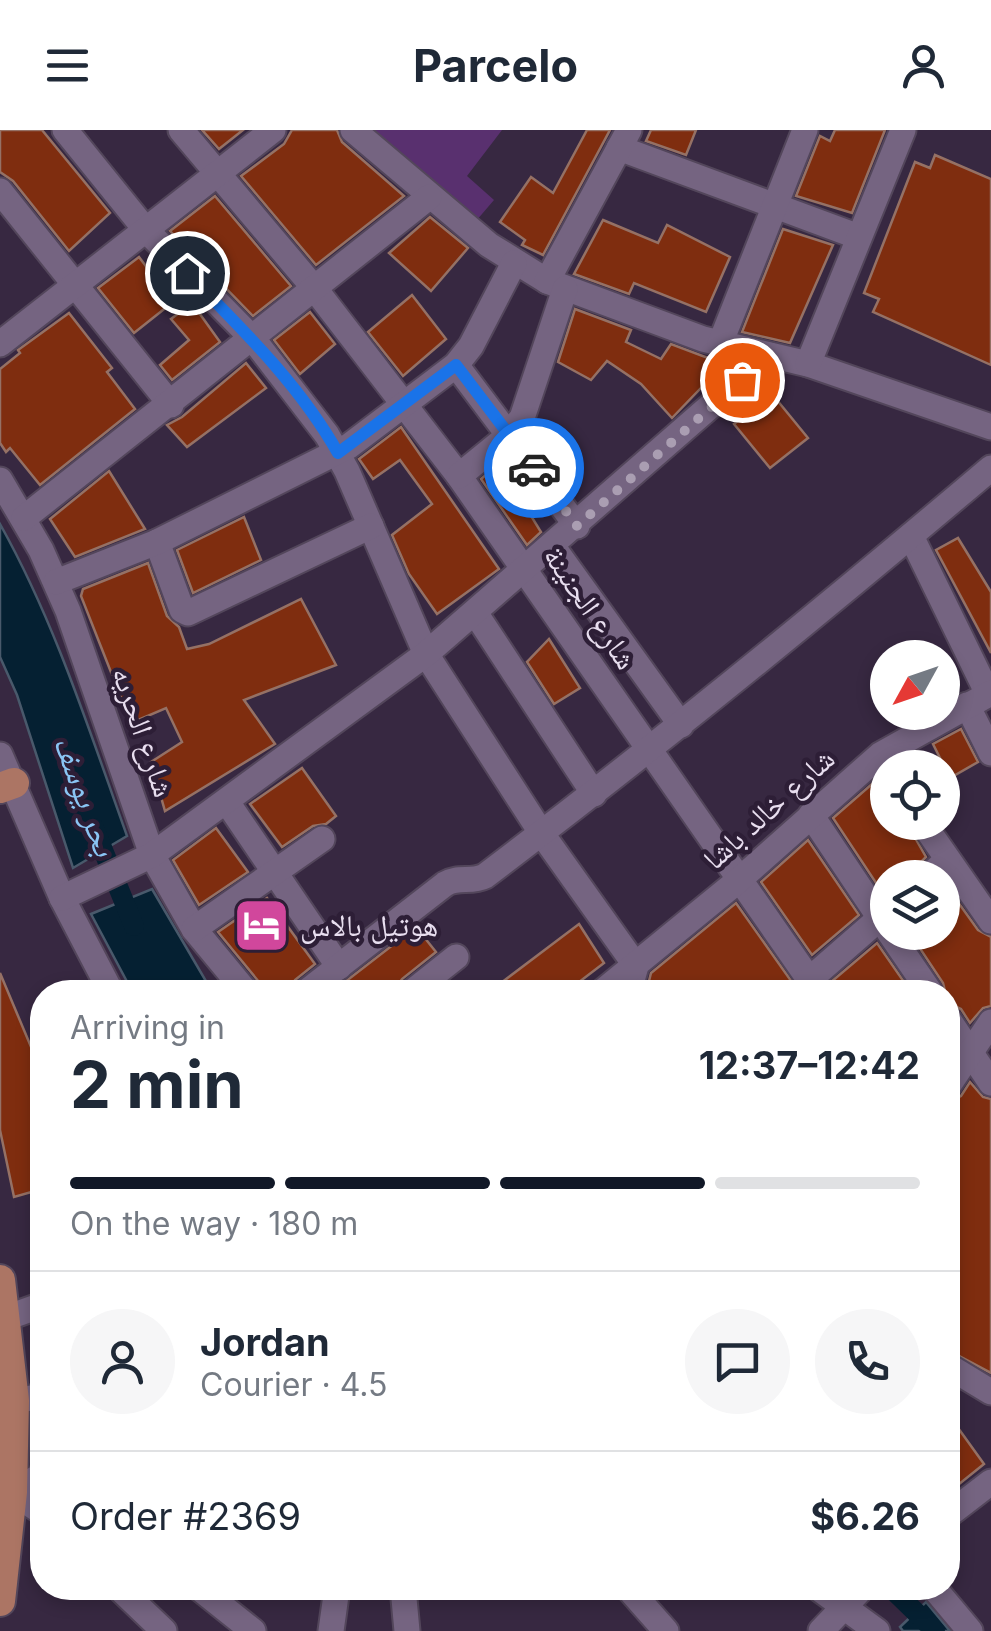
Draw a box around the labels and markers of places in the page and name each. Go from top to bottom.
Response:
pin [145,231,230,316]
pin [700,338,785,423]
hotel icon: هوتيل بالاس [231,896,291,956]
place label: هوتيل بالاس [300,907,438,944]

